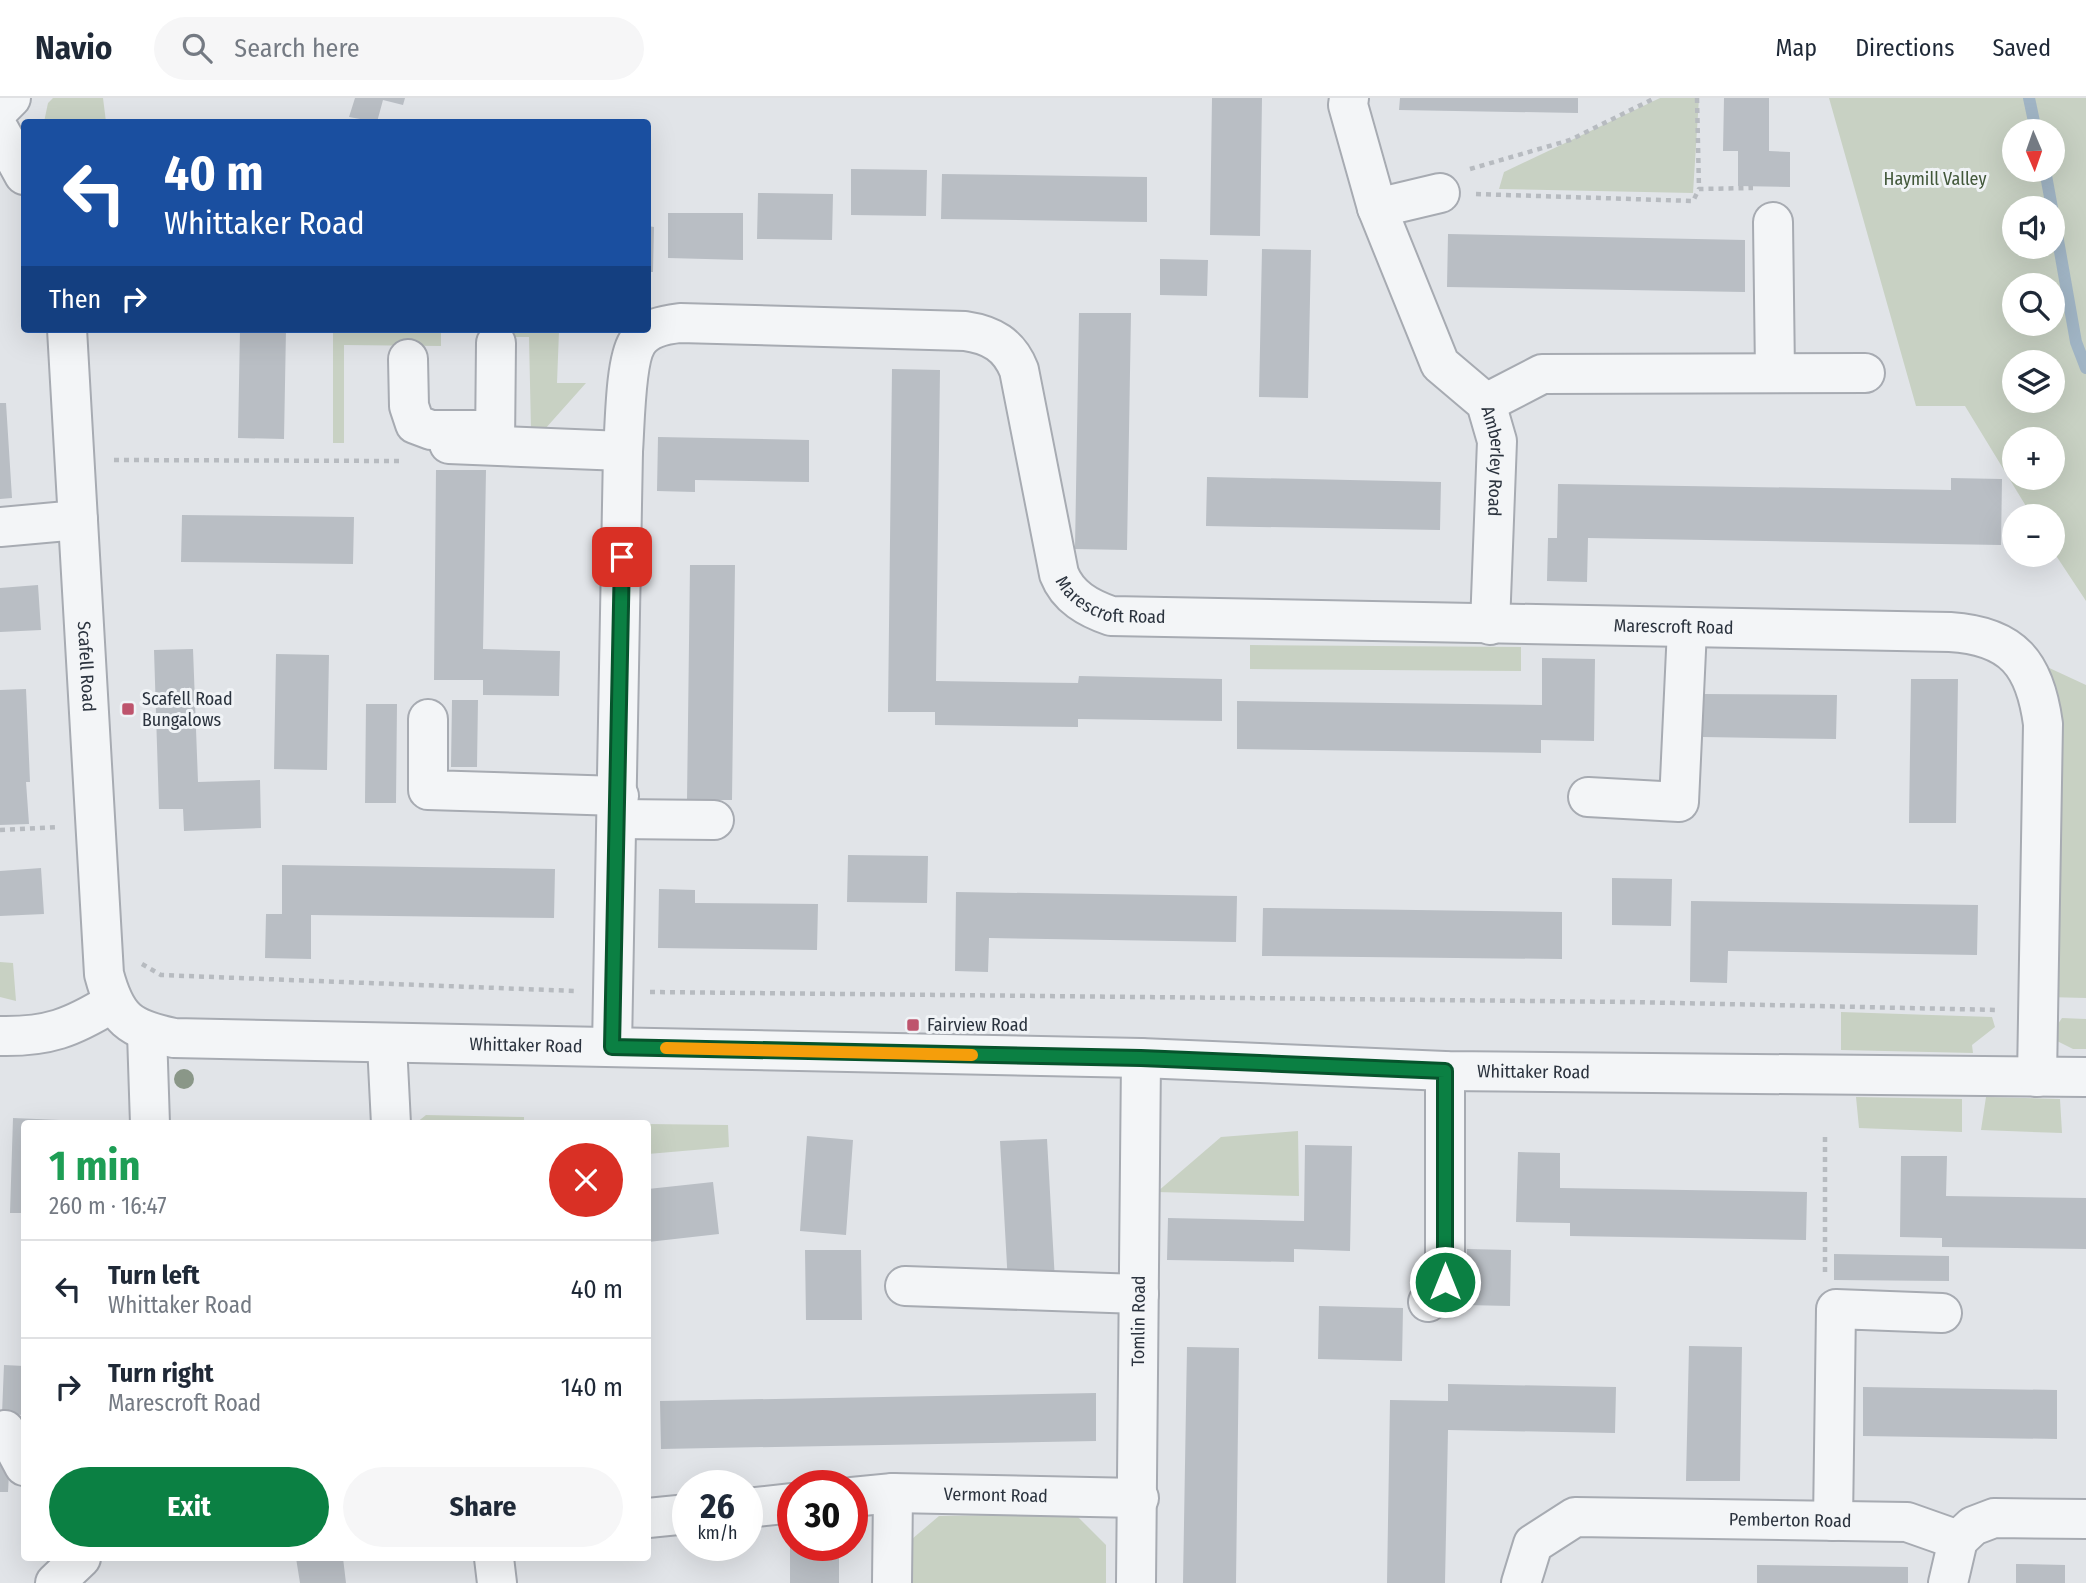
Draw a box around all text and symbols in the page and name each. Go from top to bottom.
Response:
search box [154,17,644,80]
text: Navio [35,28,112,68]
icon: search [178,29,216,67]
text: Search here [234,33,360,64]
text: Map [1776,34,1817,62]
text: Directions [1855,34,1954,62]
text: Saved [1992,34,2051,62]
north arrow [2002,119,2065,182]
map controls [2002,119,2065,567]
text: 40 m [164,144,264,203]
icon: left [49,147,140,238]
park label: Haymill Valley [1884,168,1986,190]
button: sound [2002,196,2065,259]
text: Whittaker Road [164,204,365,242]
button: search [2002,273,2065,336]
icon: right [115,280,153,318]
text: Then [49,284,101,315]
button: layers [2002,350,2065,413]
street label: Amberley Road [1476,404,1508,517]
button: + [2002,427,2065,490]
button: − [2002,504,2065,567]
pin [592,527,652,587]
icon: arrive [603,538,641,576]
street label: Marescroft Road [1051,572,1166,628]
street label: Marescroft Road [1613,615,1734,639]
street label: Scafell Road [73,621,100,712]
place label: Scafell Road Bungalows [142,688,233,731]
marker: Scafell Road Bungalows [120,701,136,717]
place label: Fairview Road [927,1014,1028,1036]
marker: Fairview Road [905,1017,921,1033]
street label: Whittaker Road [469,1033,583,1057]
street label: Whittaker Road [1477,1060,1590,1083]
text: 1 min [49,1141,140,1191]
button: close [549,1143,623,1217]
text: 260 m · 16:47 [49,1192,166,1220]
position arrow [1408,1245,1482,1319]
text: Turn left [108,1260,200,1291]
icon: left [49,1270,87,1308]
text: 40 m [571,1274,623,1305]
street label: Tomlin Road [1127,1275,1150,1367]
text: Whittaker Road [108,1291,252,1319]
text: Turn right [108,1358,214,1389]
icon: right [49,1368,87,1406]
text: 140 m [561,1372,623,1403]
text: Marescroft Road [108,1389,261,1417]
button: Exit [49,1467,329,1547]
button: Share [343,1467,623,1547]
speed limit sign: 30 [777,1470,868,1561]
street label: Vermont Road [943,1483,1048,1507]
text: 26 [700,1485,735,1527]
street label: Pemberton Road [1729,1508,1852,1532]
text: km/h [697,1522,738,1544]

